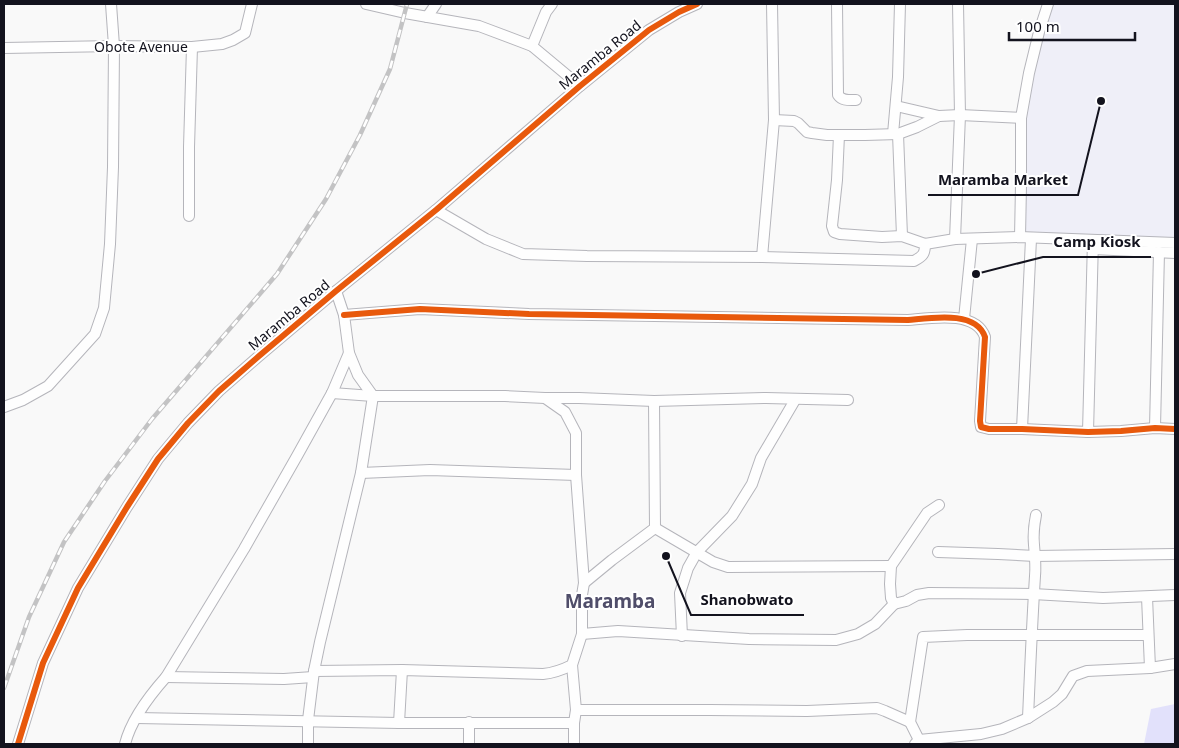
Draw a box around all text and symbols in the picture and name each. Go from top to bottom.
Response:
scale bar [1009,10,1135,42]
street label: Maramba Road [555,16,645,94]
text: 100 m [1016,16,1060,36]
street label: Obote Avenue [94,37,188,56]
callout: Maramba Market [928,165,1078,195]
text: Maramba Market [938,169,1069,189]
callout: Camp Kiosk [1043,227,1151,257]
text: Camp Kiosk [1053,231,1141,251]
street label: Maramba Road [244,275,333,354]
callout: Shanobwato [691,585,804,615]
district label: Maramba [565,588,655,614]
text: Shanobwato [700,589,794,609]

